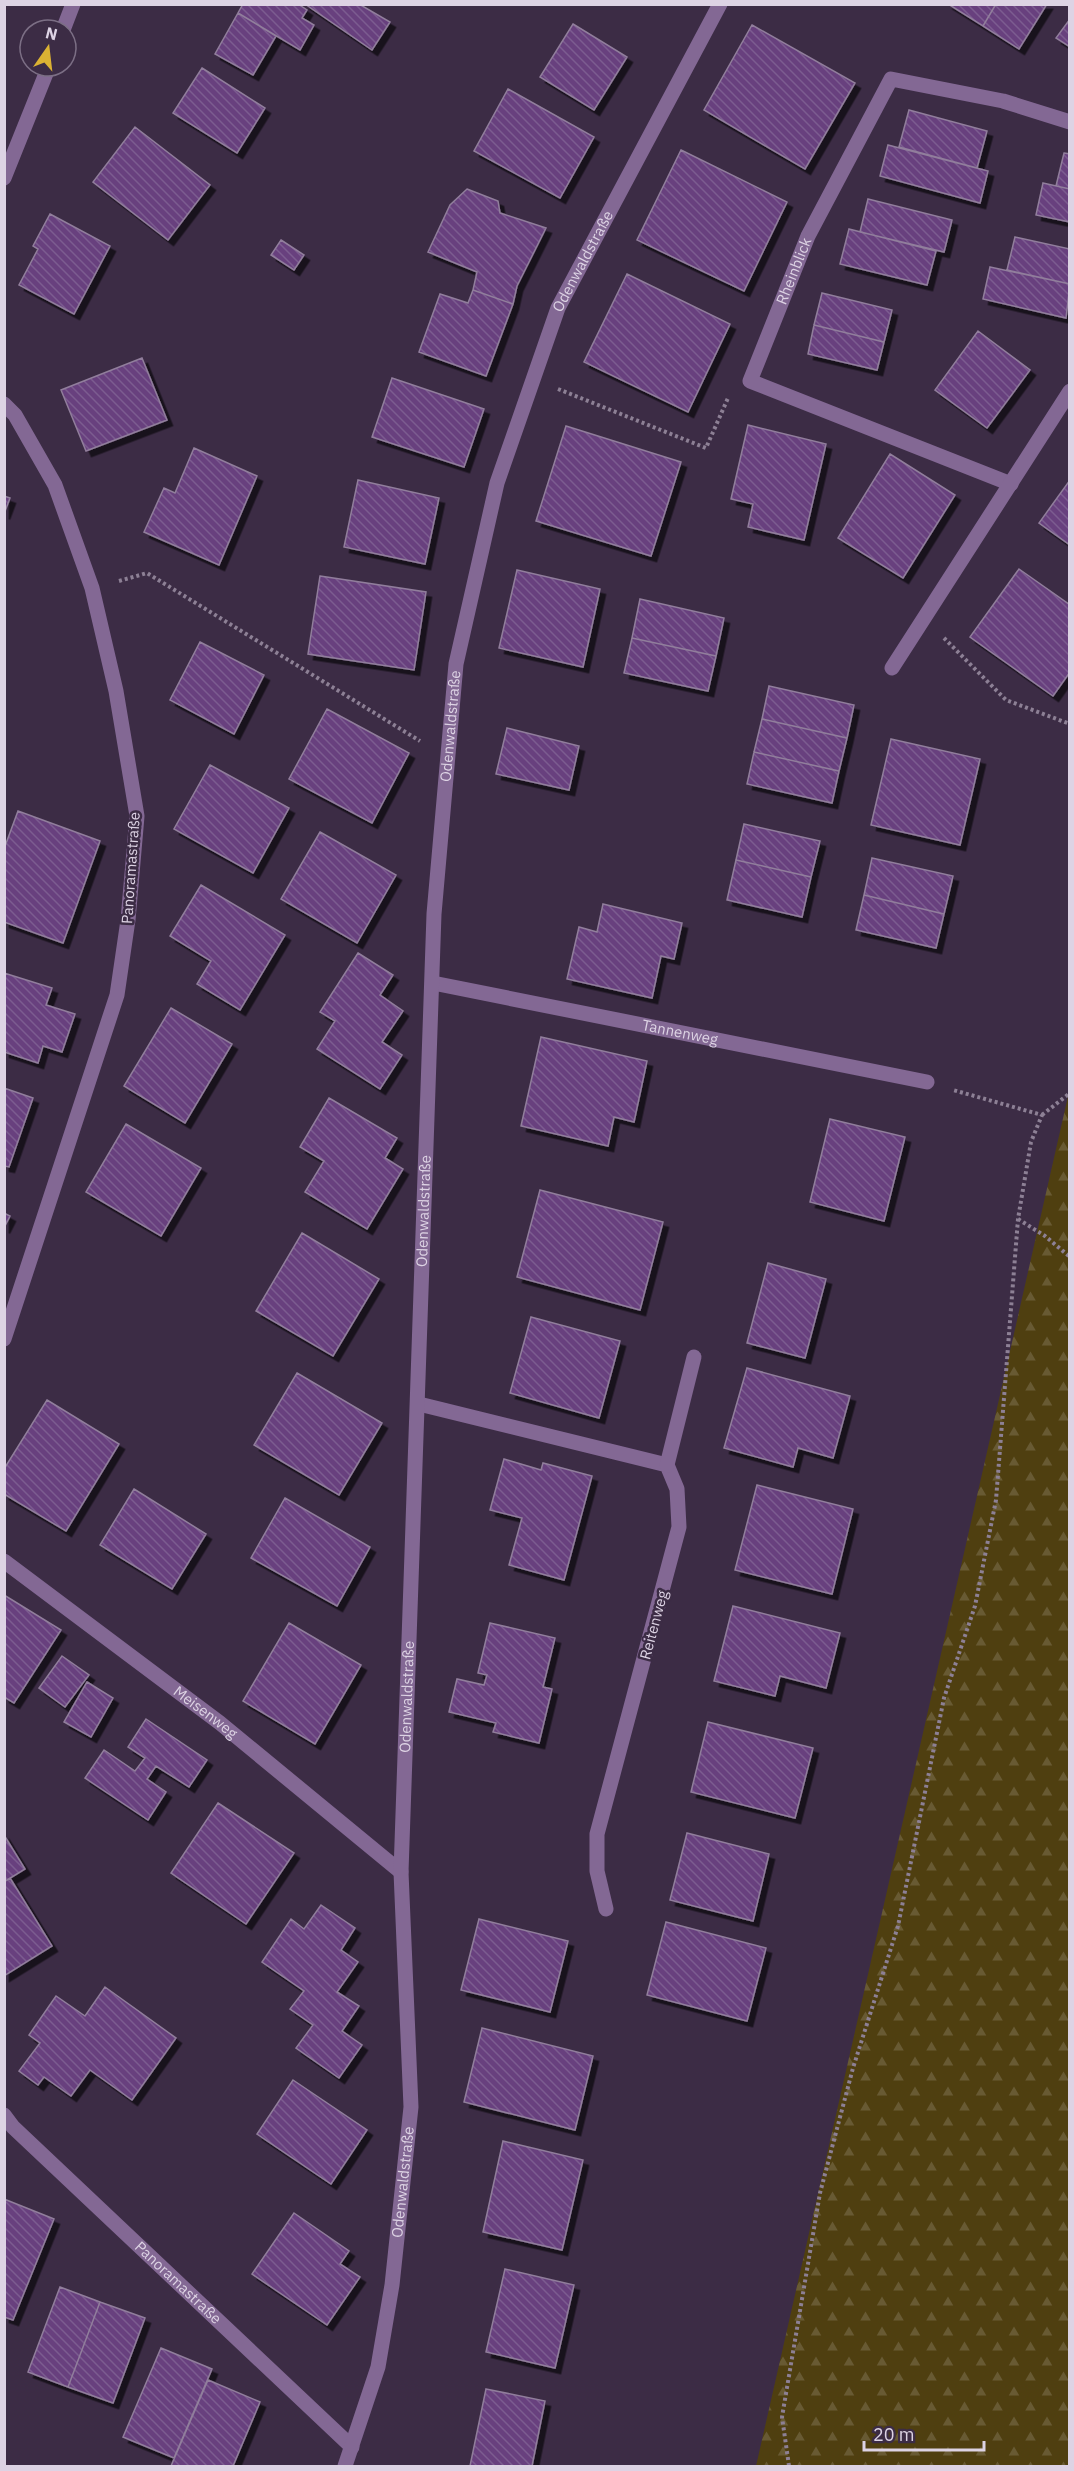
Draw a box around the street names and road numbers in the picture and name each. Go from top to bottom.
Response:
street label: Odenwaldstraße [548,207,617,315]
street label: Rheinblick [772,234,815,307]
street label: Odenwaldstraße [436,669,464,783]
street label: Panoramastraße [117,811,144,925]
street label: Tannenweg [641,1015,720,1049]
street label: Odenwaldstraße [412,1155,435,1267]
street label: Reitenweg [635,1588,672,1662]
street label: Odenwaldstraße [395,1641,418,1753]
street label: Meisenweg [170,1681,242,1743]
street label: Odenwaldstraße [387,2125,418,2239]
street label: Panoramastraße [131,2237,226,2328]

